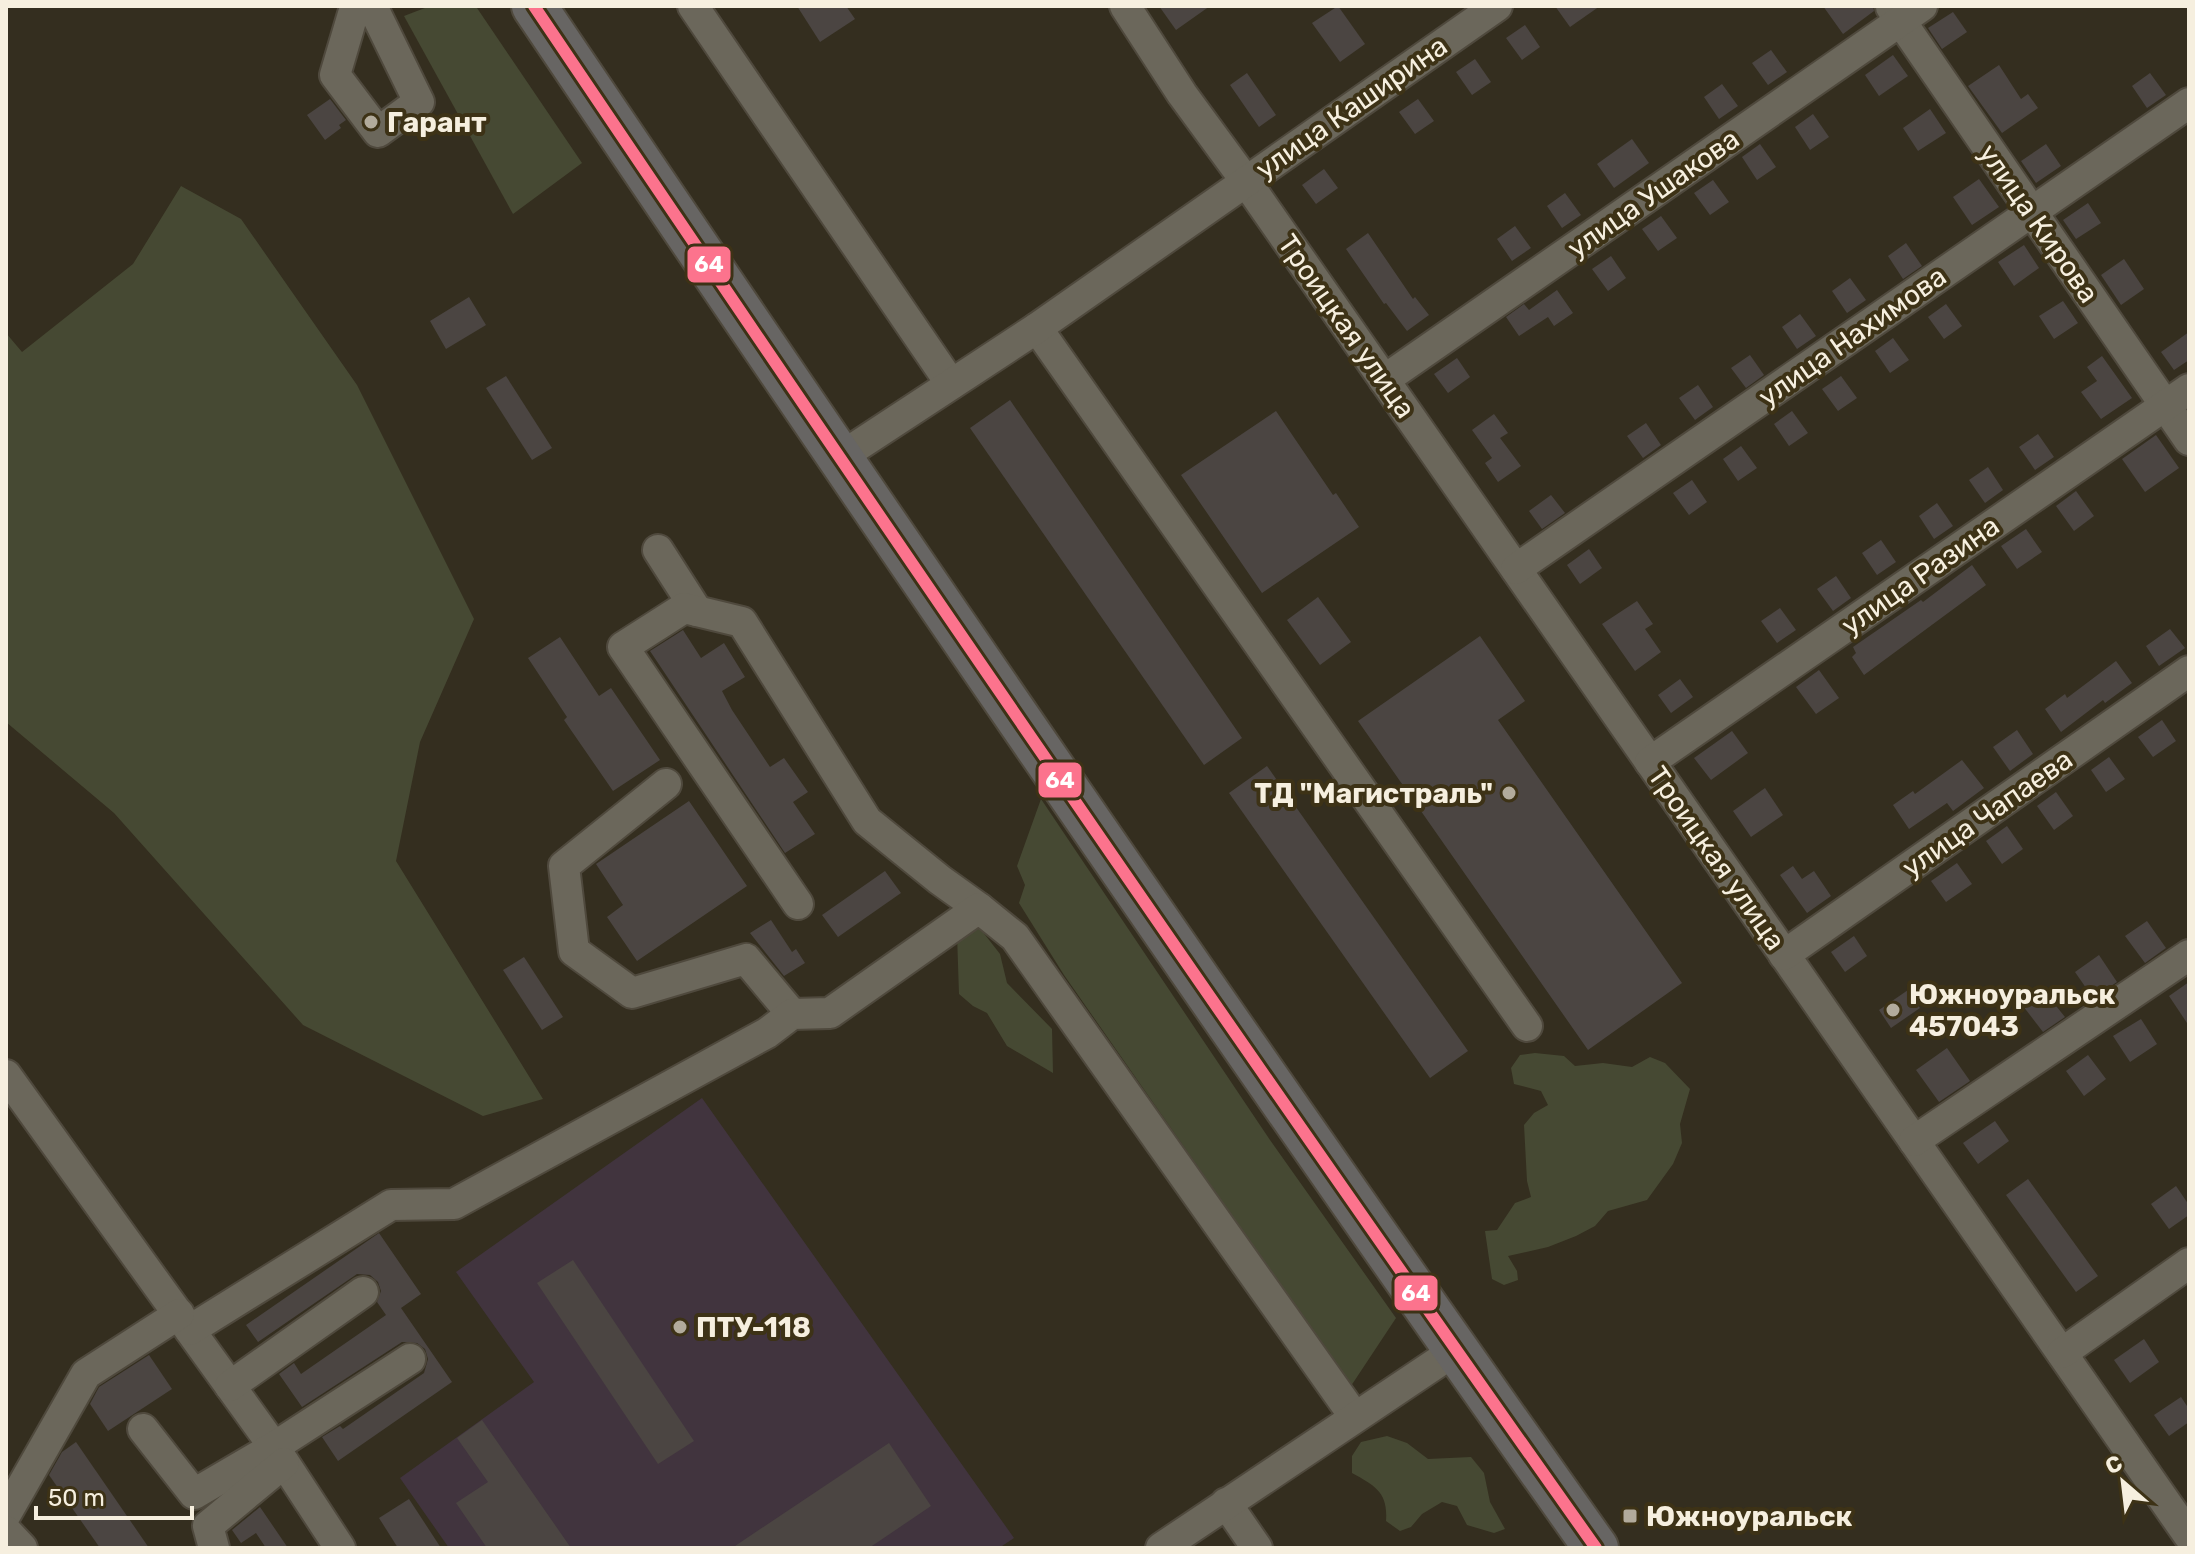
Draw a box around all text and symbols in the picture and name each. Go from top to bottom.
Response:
street label: улица Каширина [1249,29,1453,186]
place label: Гарант [387,106,487,139]
marker: Гарант [362,113,380,131]
street label: улица Ушакова [1561,122,1745,265]
street label: улица Кирова [1972,138,2106,309]
street label: Троицкая улица [1271,228,1422,424]
line badge: 64 [686,245,732,284]
text: 64 [694,251,724,278]
street label: улица Нахимова [1752,259,1952,413]
street label: улица Разина [1835,509,2005,642]
street label: улица Чапаева [1896,743,2079,884]
street label: Троицкая улица [1641,760,1792,956]
line badge: 64 [1037,761,1083,799]
text: 64 [1045,767,1075,794]
place label: ТД "Магистраль" [1254,777,1493,810]
marker: ТД "Магистраль" [1500,784,1518,802]
place label: Южноуральск 457043 [1909,978,2115,1043]
marker: Южноуральск 457043 [1884,1001,1902,1019]
line badge: 64 [1393,1274,1439,1312]
text: 64 [1401,1280,1431,1307]
place label: ПТУ-118 [696,1311,811,1344]
marker: ПТУ-118 [671,1318,689,1336]
north arrow [2083,1442,2163,1522]
text: С [2101,1449,2127,1480]
scale bar [36,1470,192,1520]
text: 50 m [48,1484,105,1512]
place label: Южноуральск [1646,1500,1852,1533]
marker: Южноуральск [1621,1507,1639,1525]

